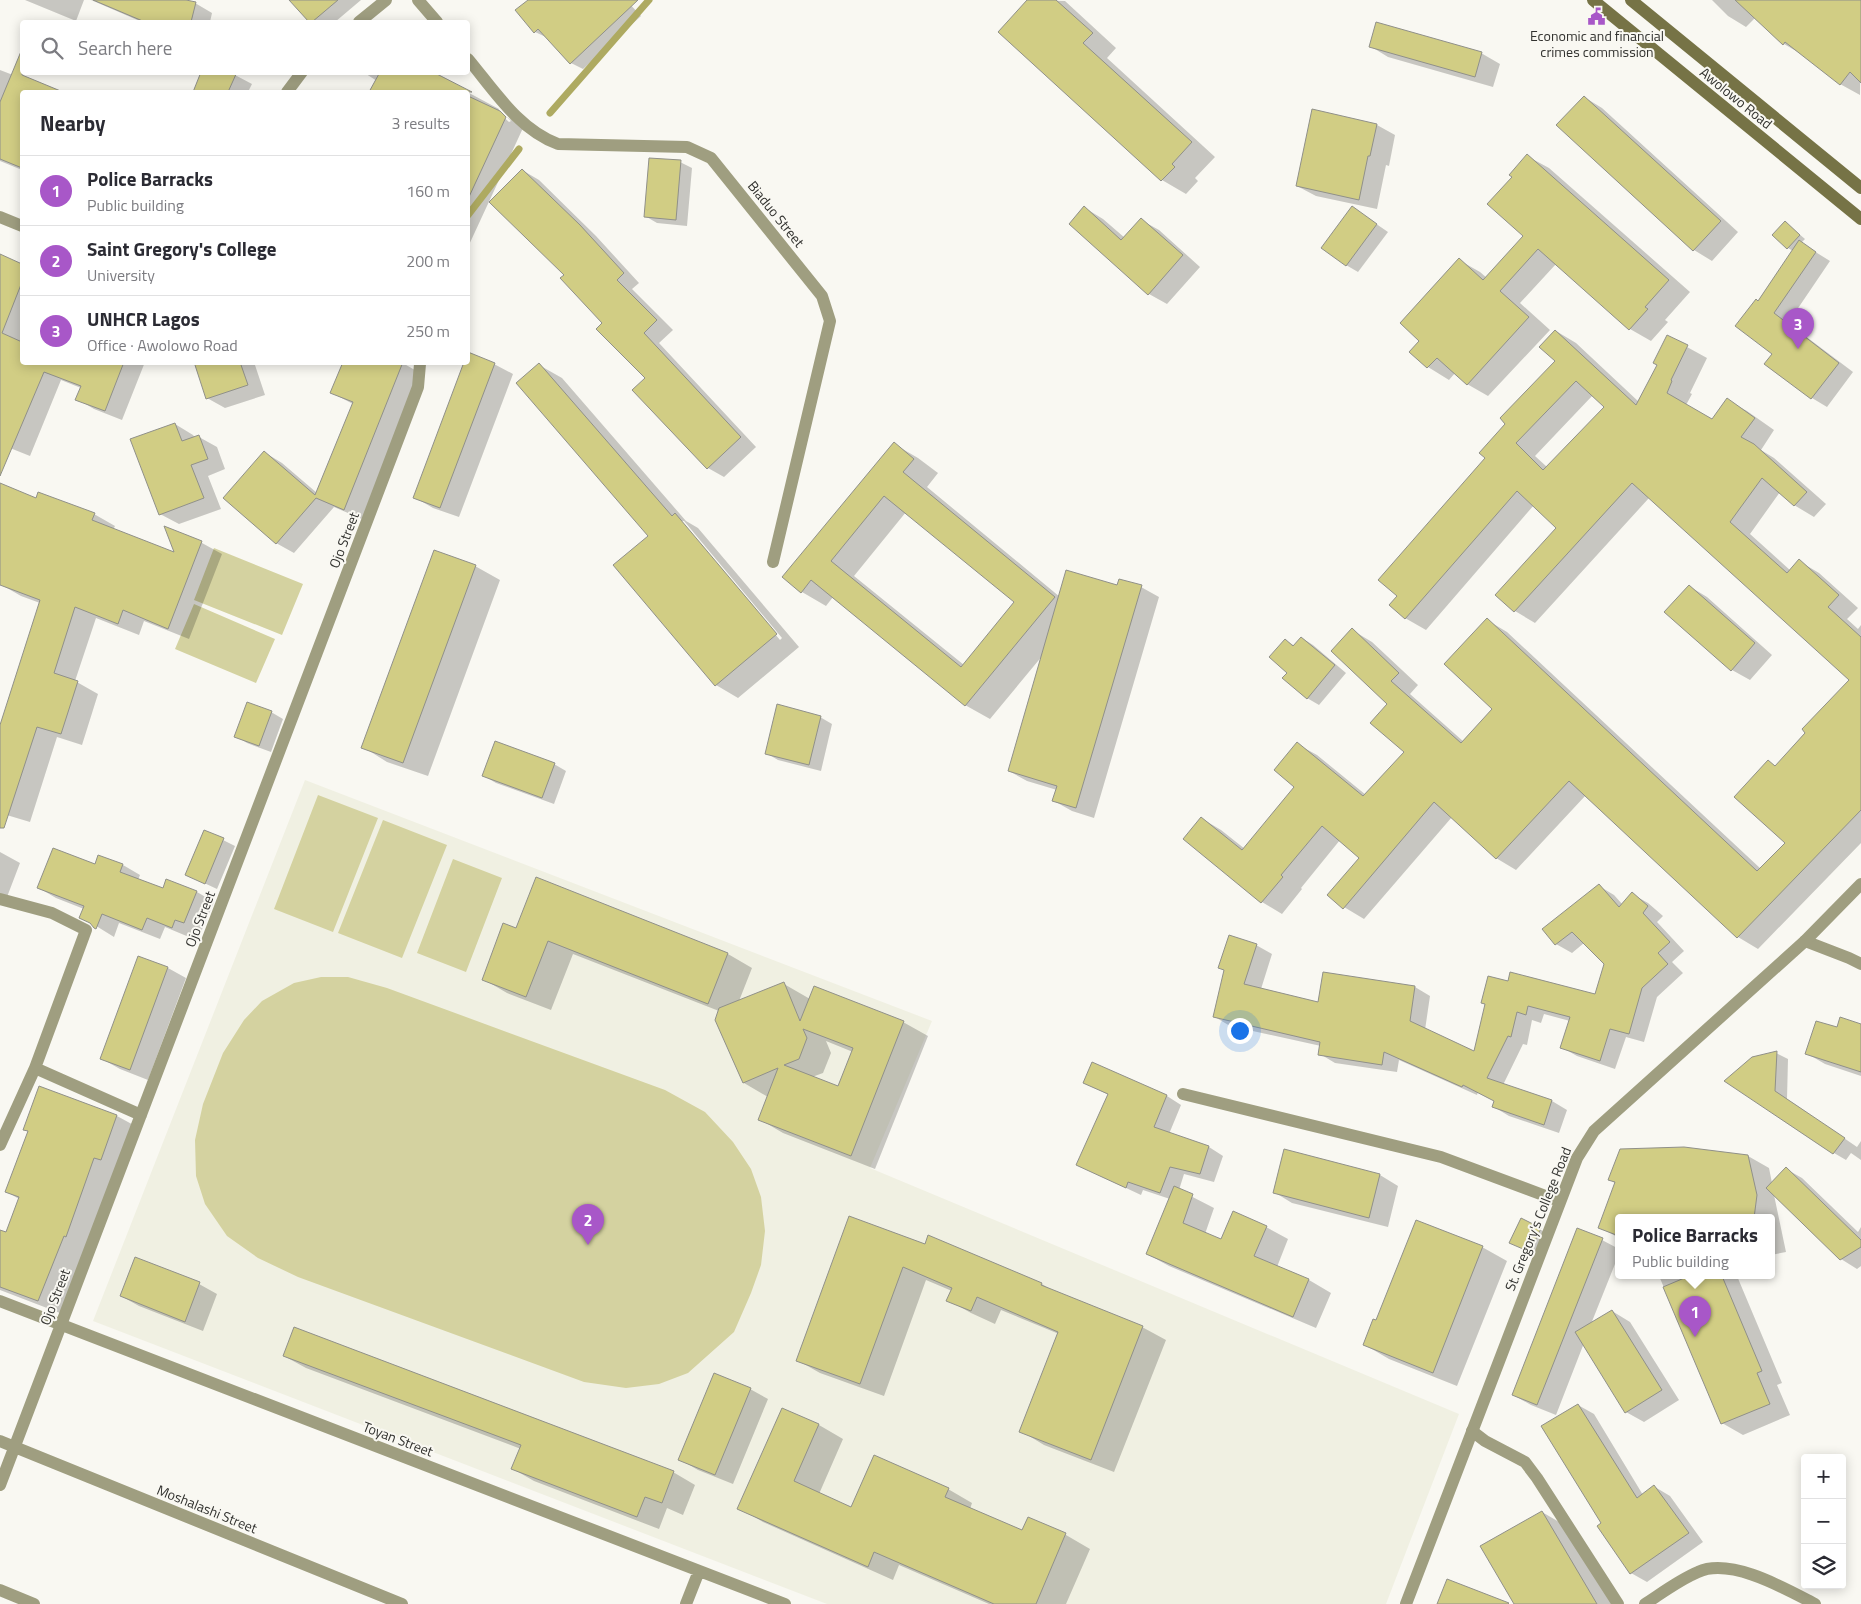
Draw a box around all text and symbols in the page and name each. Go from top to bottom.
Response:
public building icon: Economic and financial crimes commission [1587,6,1607,26]
search box [20,20,470,75]
place label: Economic and financial crimes commission [1530,25,1664,62]
text: Search here [78,33,172,62]
icon: search [38,34,66,62]
street label: Awolowo Road [1695,62,1777,133]
text: Nearby [40,107,105,139]
text: 3 results [391,111,450,135]
text: Police Barracks [87,164,213,193]
street label: Biaduo Street [743,176,810,251]
text: 1 [52,179,60,203]
text: 160 m [406,179,450,203]
text: Public building [87,193,184,217]
text: Saint Gregory's College [87,234,277,263]
text: 2 [52,249,60,273]
text: 200 m [406,249,450,273]
text: University [87,263,155,287]
text: UNHCR Lagos [87,304,200,333]
pin: 3 [1782,308,1814,349]
text: 3 [52,319,60,343]
text: 250 m [406,319,450,343]
text: Office · Awolowo Road [87,333,238,357]
street label: Ojo Street [323,509,364,571]
street label: Ojo Street [179,888,220,950]
your location [1227,1018,1253,1044]
street label: St. Gregory's College Road [1499,1144,1576,1294]
pin: 2 [572,1204,604,1245]
popup [1615,1214,1775,1279]
text: Police Barracks [1632,1220,1758,1249]
text: Public building [1632,1249,1729,1273]
street label: Ojo Street [34,1266,75,1328]
pin: 1 [1679,1296,1711,1337]
street label: Toyan Street [360,1416,436,1462]
map controls [1801,1454,1846,1589]
button: + [1801,1454,1846,1499]
street label: Moshalashi Street [154,1479,261,1538]
button: − [1801,1499,1846,1544]
button: layers [1801,1544,1846,1589]

